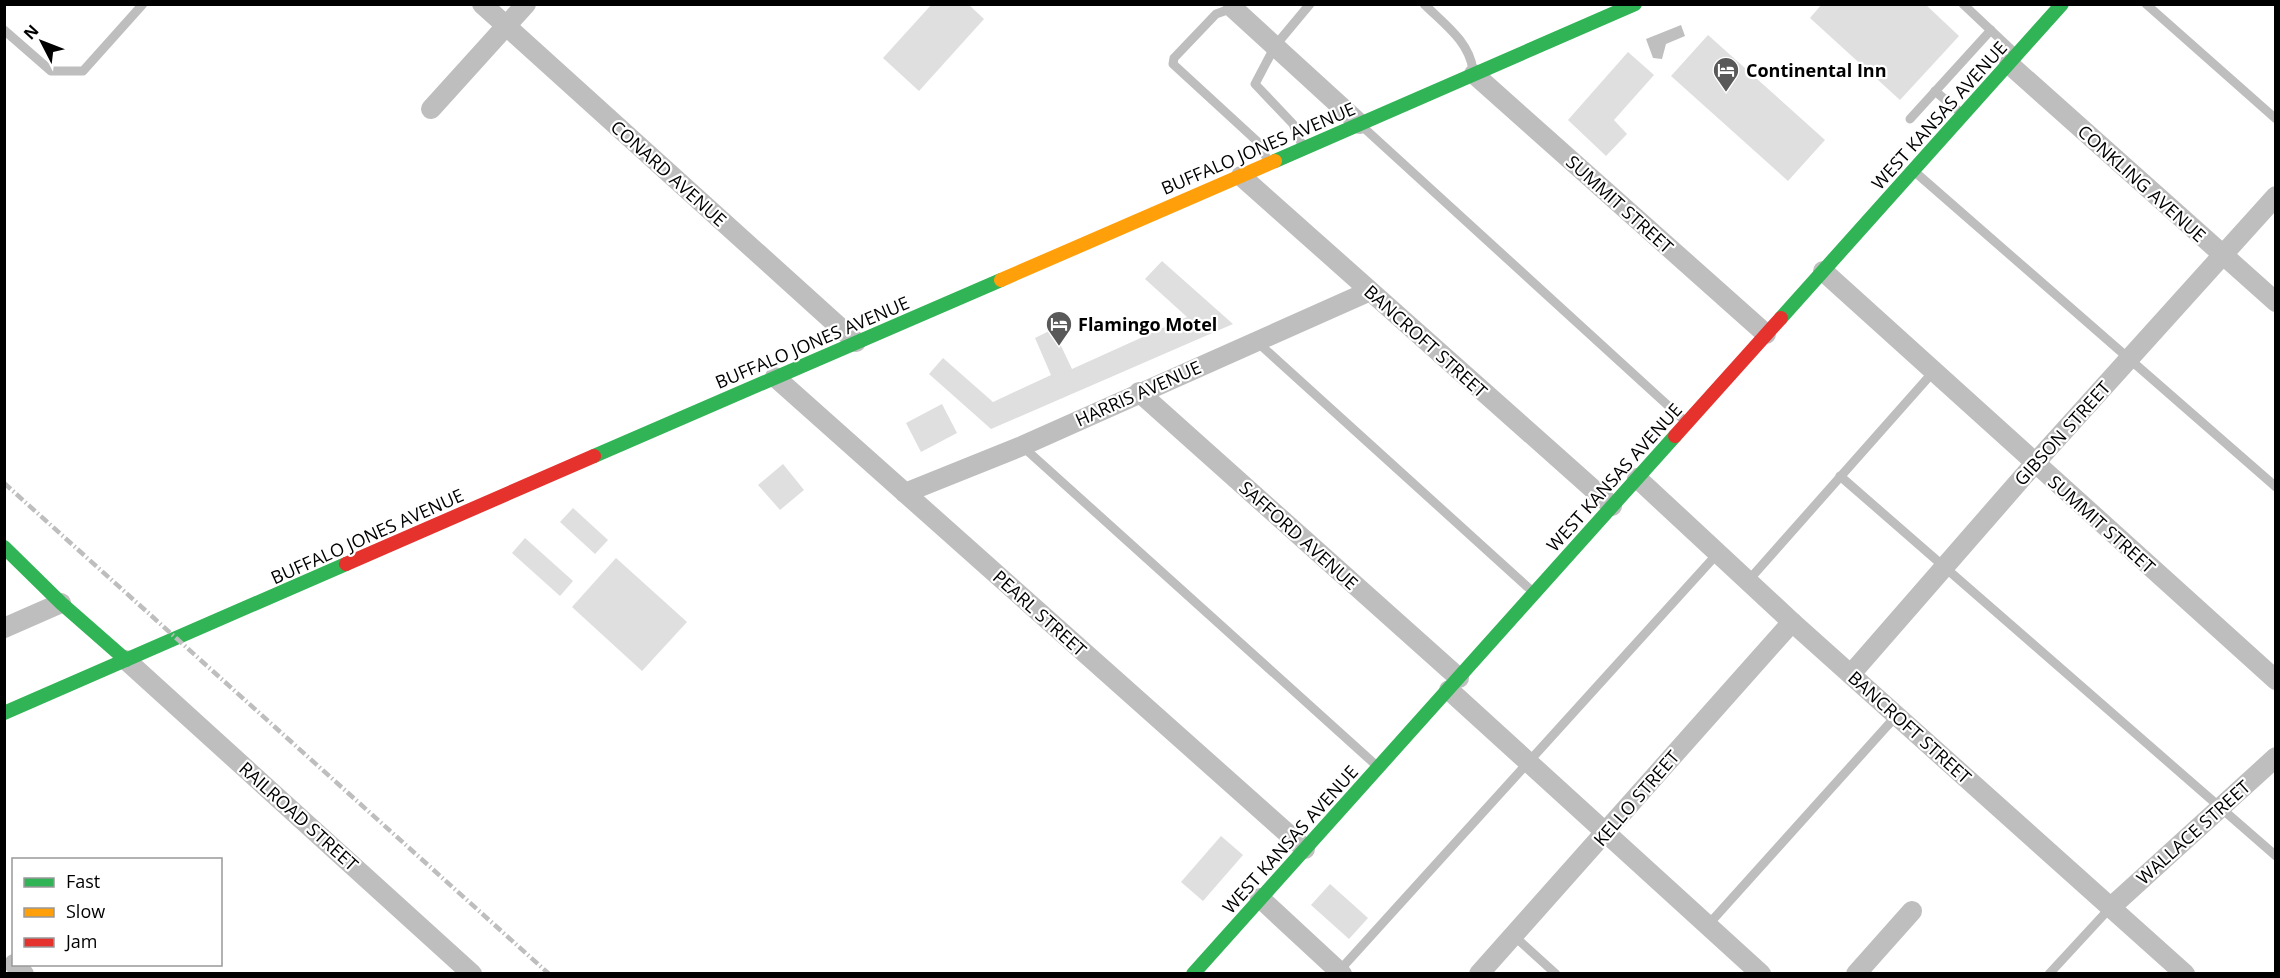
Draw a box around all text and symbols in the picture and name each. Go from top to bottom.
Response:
north arrow [12,12,72,72]
text: N [18,20,43,44]
street label: WEST KANSAS AVENUE [1866,36,2012,194]
hotel icon: Continental Inn [1711,55,1741,93]
place label: Continental Inn [1746,58,1887,82]
street label: BUFFALO JONES AVENUE [1157,96,1359,200]
street label: CONARD AVENUE [606,115,732,231]
street label: CONKLING AVENUE [2073,119,2211,247]
street label: SUMMIT STREET [1562,150,1679,258]
street label: BANCROFT STREET [1359,279,1493,403]
street label: BUFFALO JONES AVENUE [711,290,913,394]
hotel icon: Flamingo Motel [1044,309,1074,347]
place label: Flamingo Motel [1078,312,1217,336]
street label: HARRIS AVENUE [1071,355,1205,431]
street label: GIBSON STREET [2009,376,2115,490]
street label: WEST KANSAS AVENUE [1541,398,1687,556]
street label: SUMMIT STREET [2044,470,2161,578]
street label: SAFFORD AVENUE [1235,475,1363,595]
street label: BUFFALO JONES AVENUE [267,483,467,589]
street label: PEARL STREET [988,565,1092,662]
street label: BANCROFT STREET [1843,665,1977,789]
street label: KELLO STREET [1588,745,1684,851]
street label: RAILROAD STREET [235,756,364,876]
street label: WEST KANSAS AVENUE [1217,760,1363,918]
street label: WALLACE STREET [2131,775,2255,889]
legend [12,858,222,966]
text: Fast [66,869,100,893]
text: Slow [66,899,105,923]
text: Jam [64,929,98,953]

